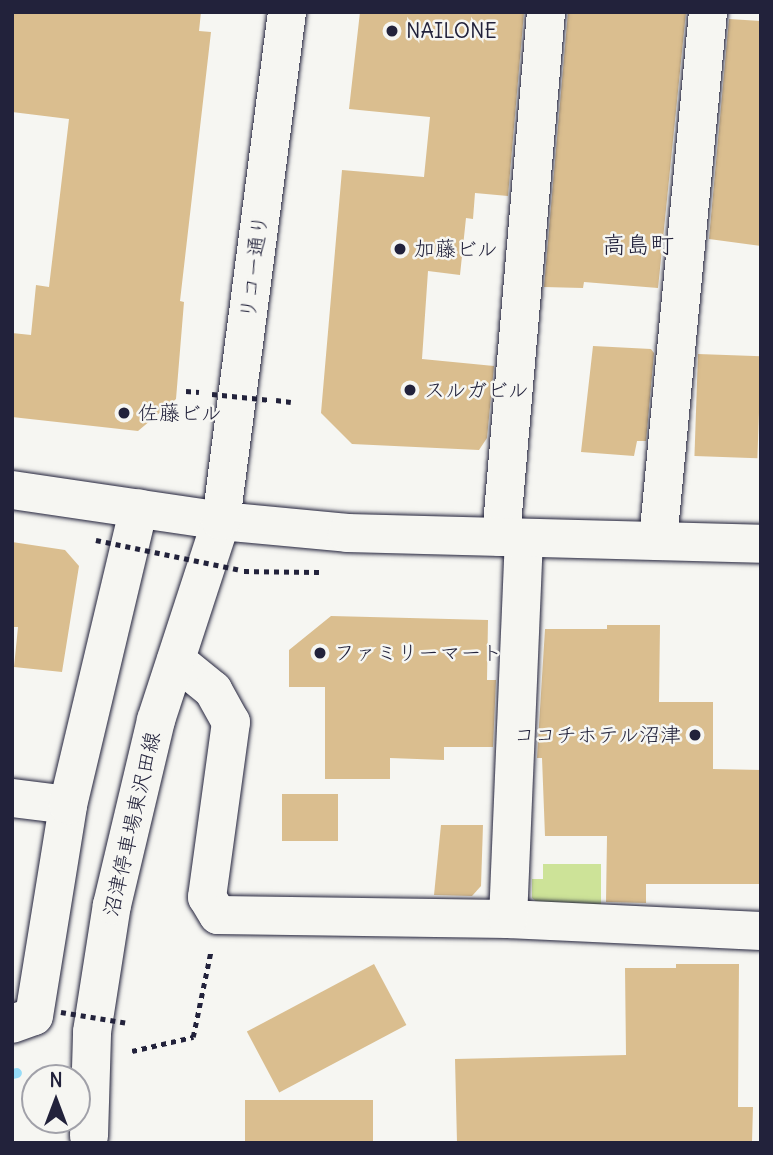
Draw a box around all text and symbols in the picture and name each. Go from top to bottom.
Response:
place label: NAILONE [406,18,497,44]
marker: NAILONE [384,23,400,39]
street label: リコー通り [235,213,273,321]
district label: 高島町 [602,231,674,259]
place label: 加藤ビル [414,236,498,262]
marker: 加藤ビル [392,241,408,257]
place label: スルガビル [424,377,529,403]
marker: スルガビル [402,382,418,398]
place label: 佐藤ビル [138,400,222,426]
marker: 佐藤ビル [116,405,132,421]
place label: ファミリーマート [334,640,502,666]
marker: ファミリーマート [312,645,328,661]
place label: ココチホテル沼津 [513,722,681,748]
marker: ココチホテル沼津 [687,727,703,743]
street label: 沼津停車場東沢田線 [98,729,166,919]
north arrow [21,1064,91,1134]
text: N [49,1068,63,1092]

